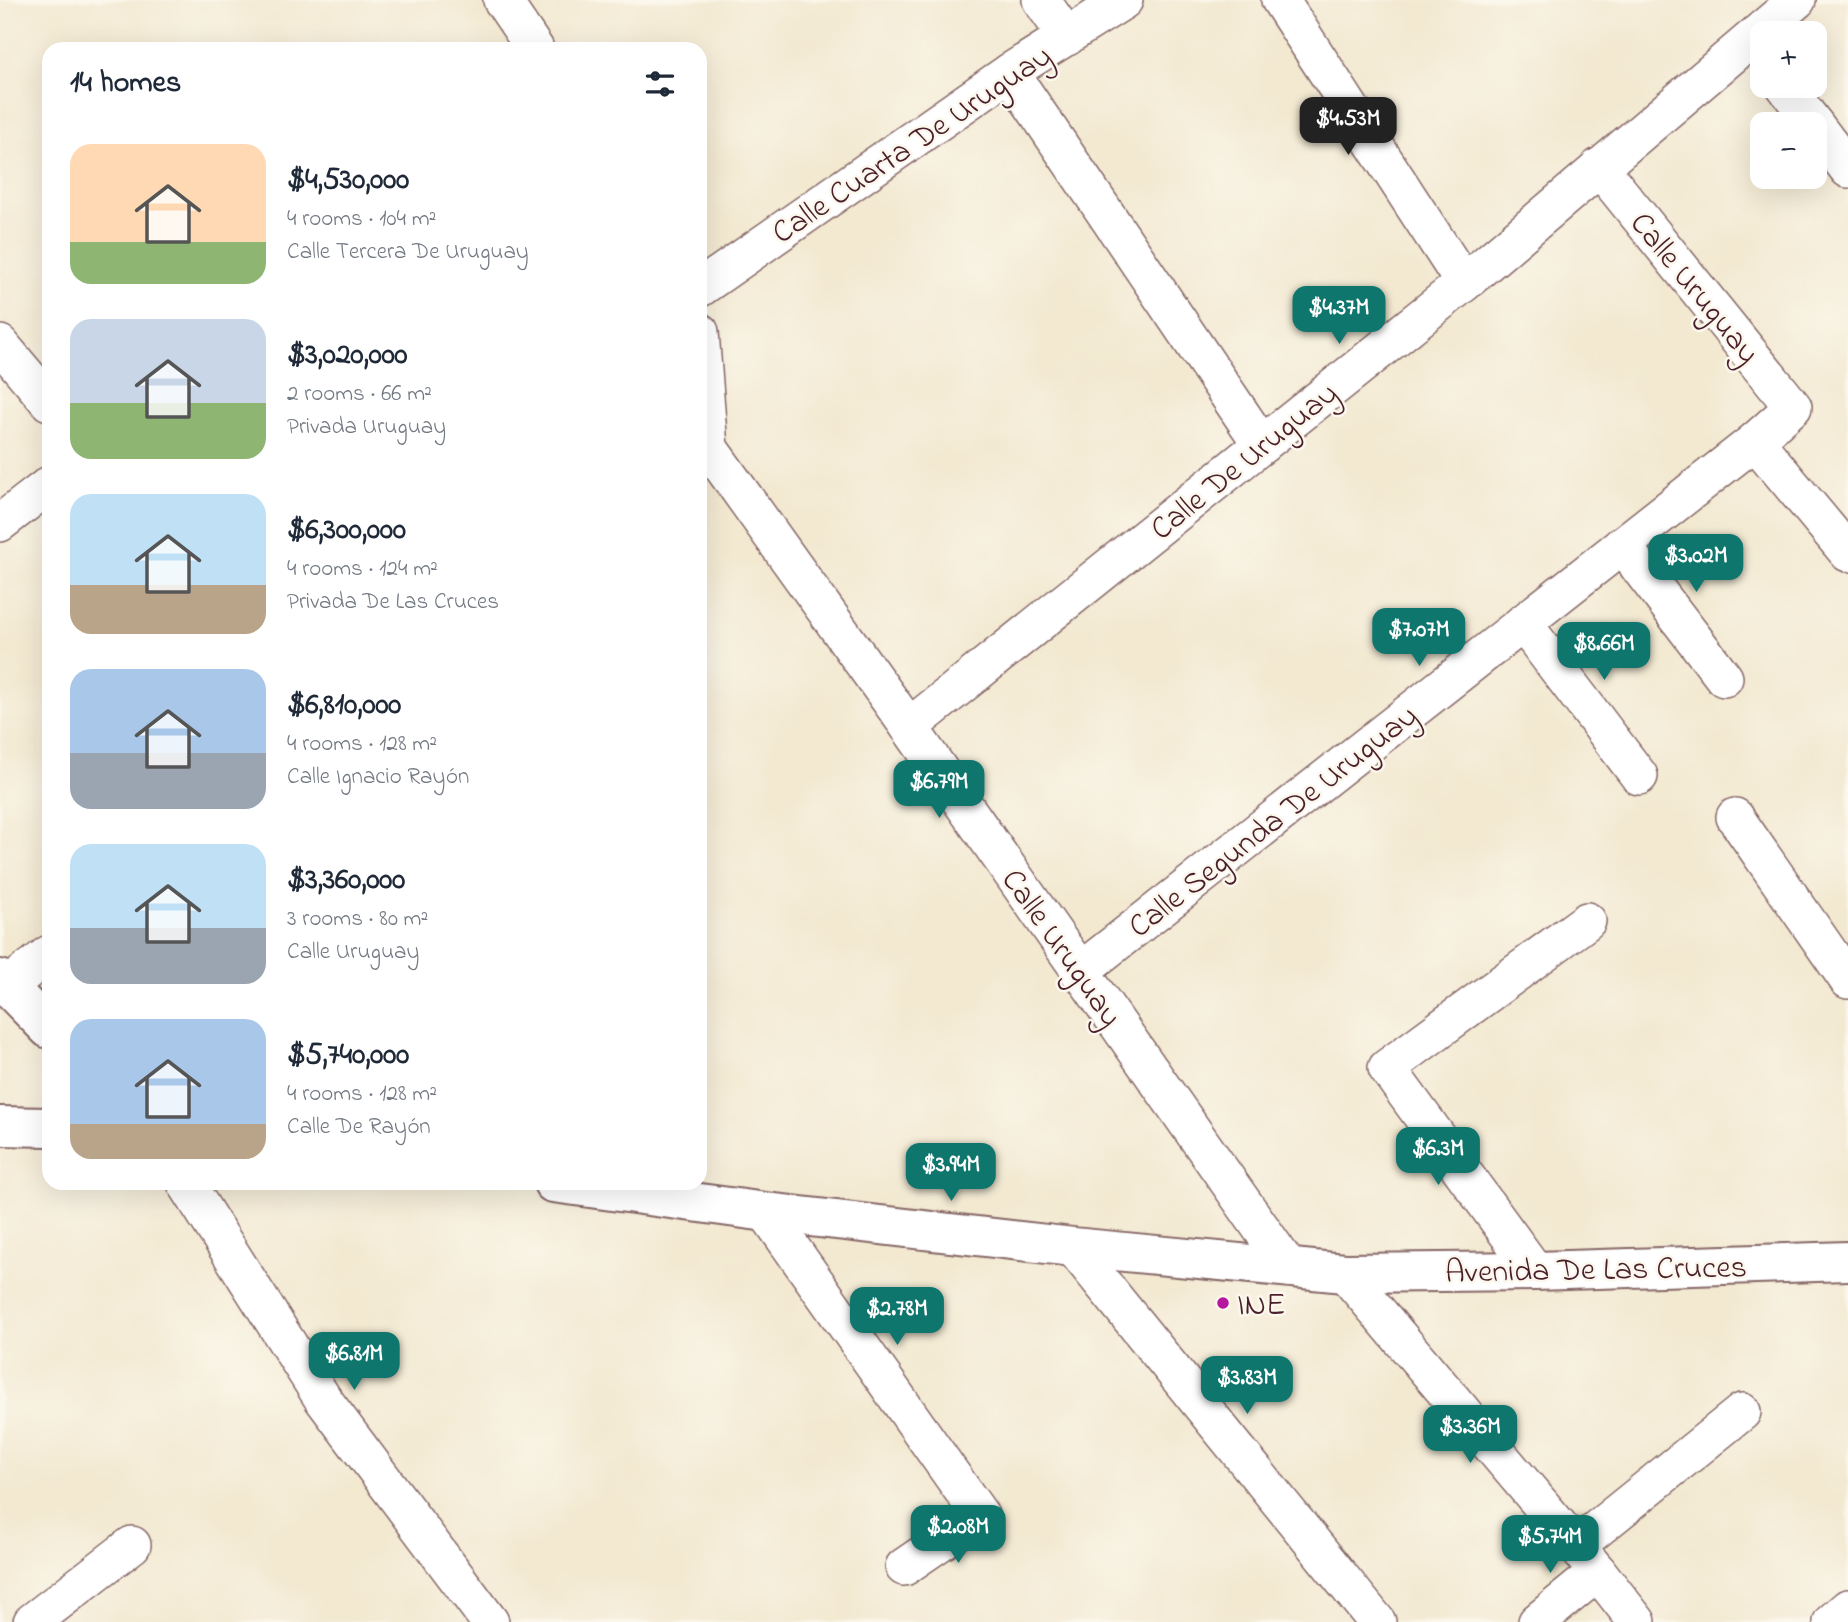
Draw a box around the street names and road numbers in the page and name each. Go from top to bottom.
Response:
street label: Calle Cuarta De Uruguay [764,34,1062,257]
street label: Calle Uruguay [1617,203,1769,375]
street label: Calle De Uruguay [1141,372,1349,553]
street label: Calle Segunda De Uruguay [1119,695,1429,951]
street label: Calle Uruguay [988,860,1132,1038]
street label: Avenida De Las Cruces [1445,1245,1747,1298]

